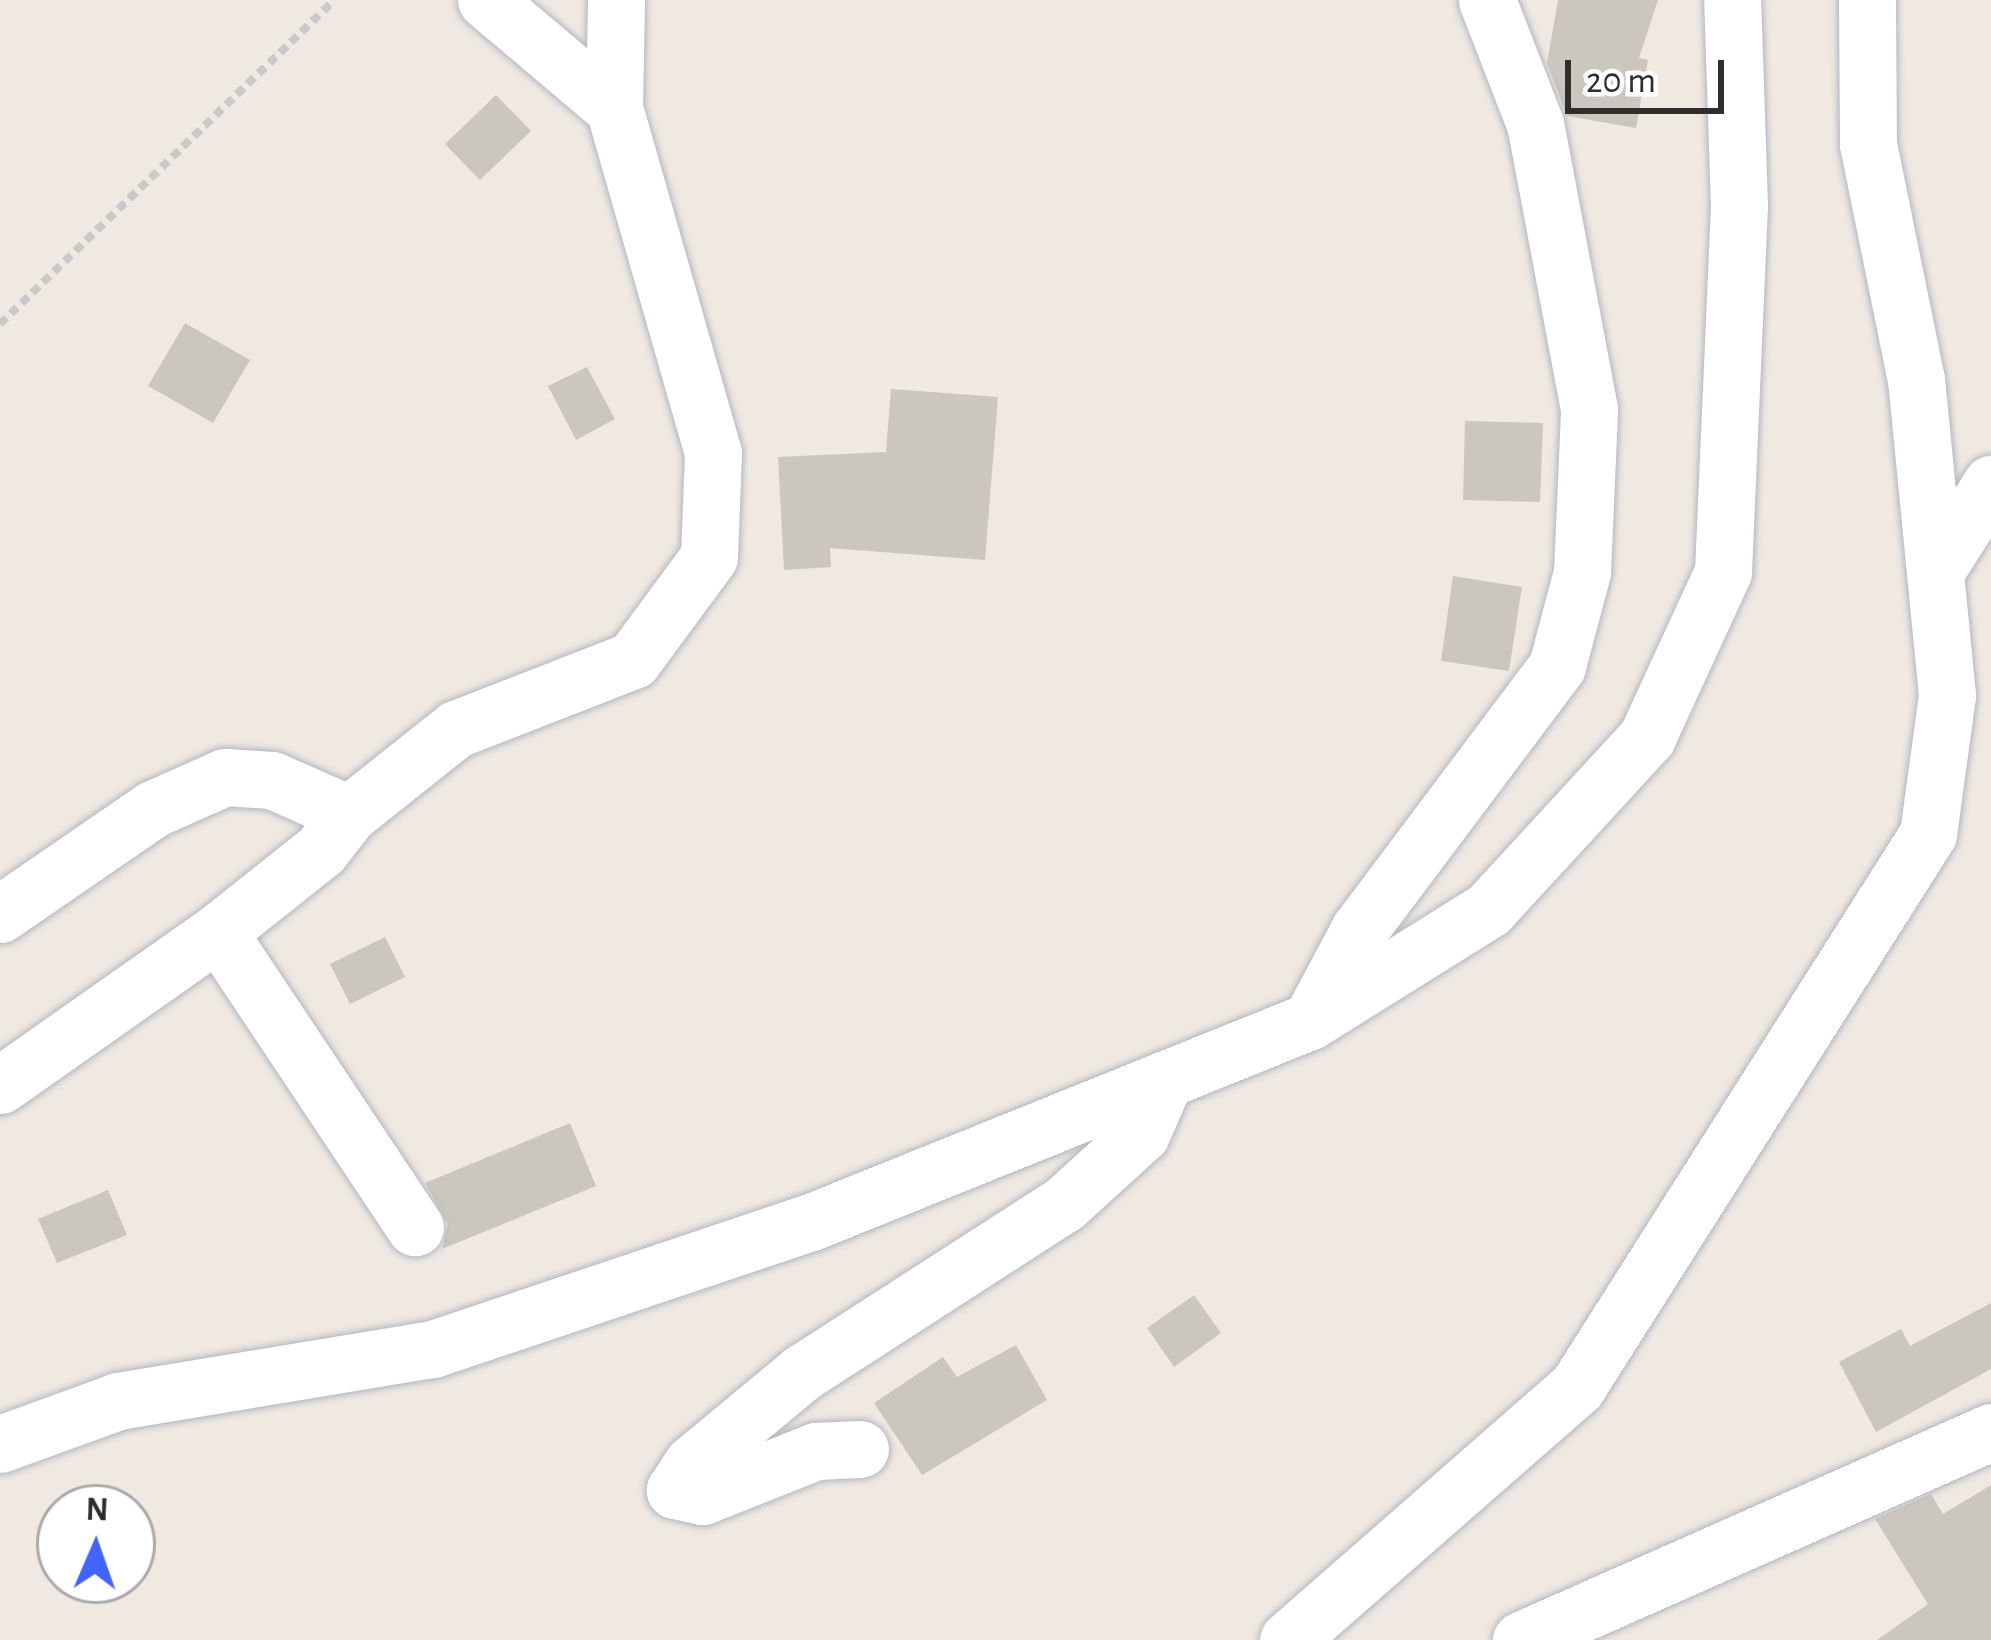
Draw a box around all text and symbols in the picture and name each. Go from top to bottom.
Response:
scale bar [1571,36,1730,110]
text: 20 m [1586,63,1656,99]
north arrow [36,1484,156,1604]
text: N [85,1494,109,1527]

